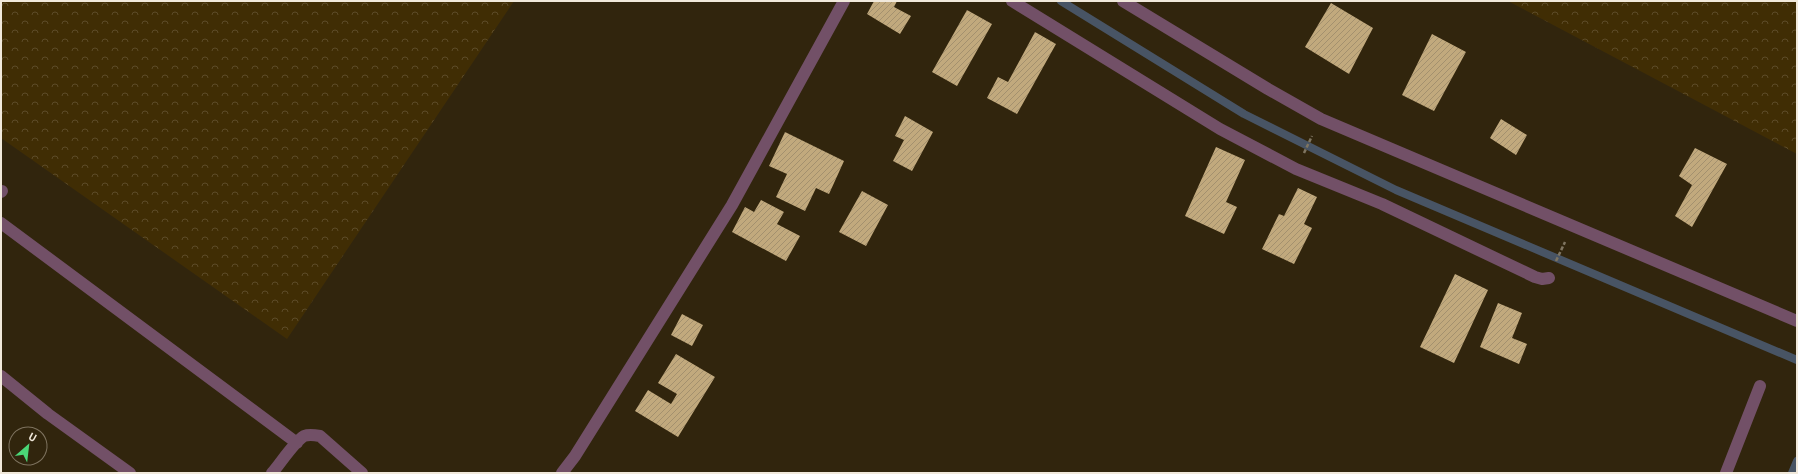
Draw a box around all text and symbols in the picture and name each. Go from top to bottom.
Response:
north arrow [8,426,48,466]
text: U [26,429,39,445]

